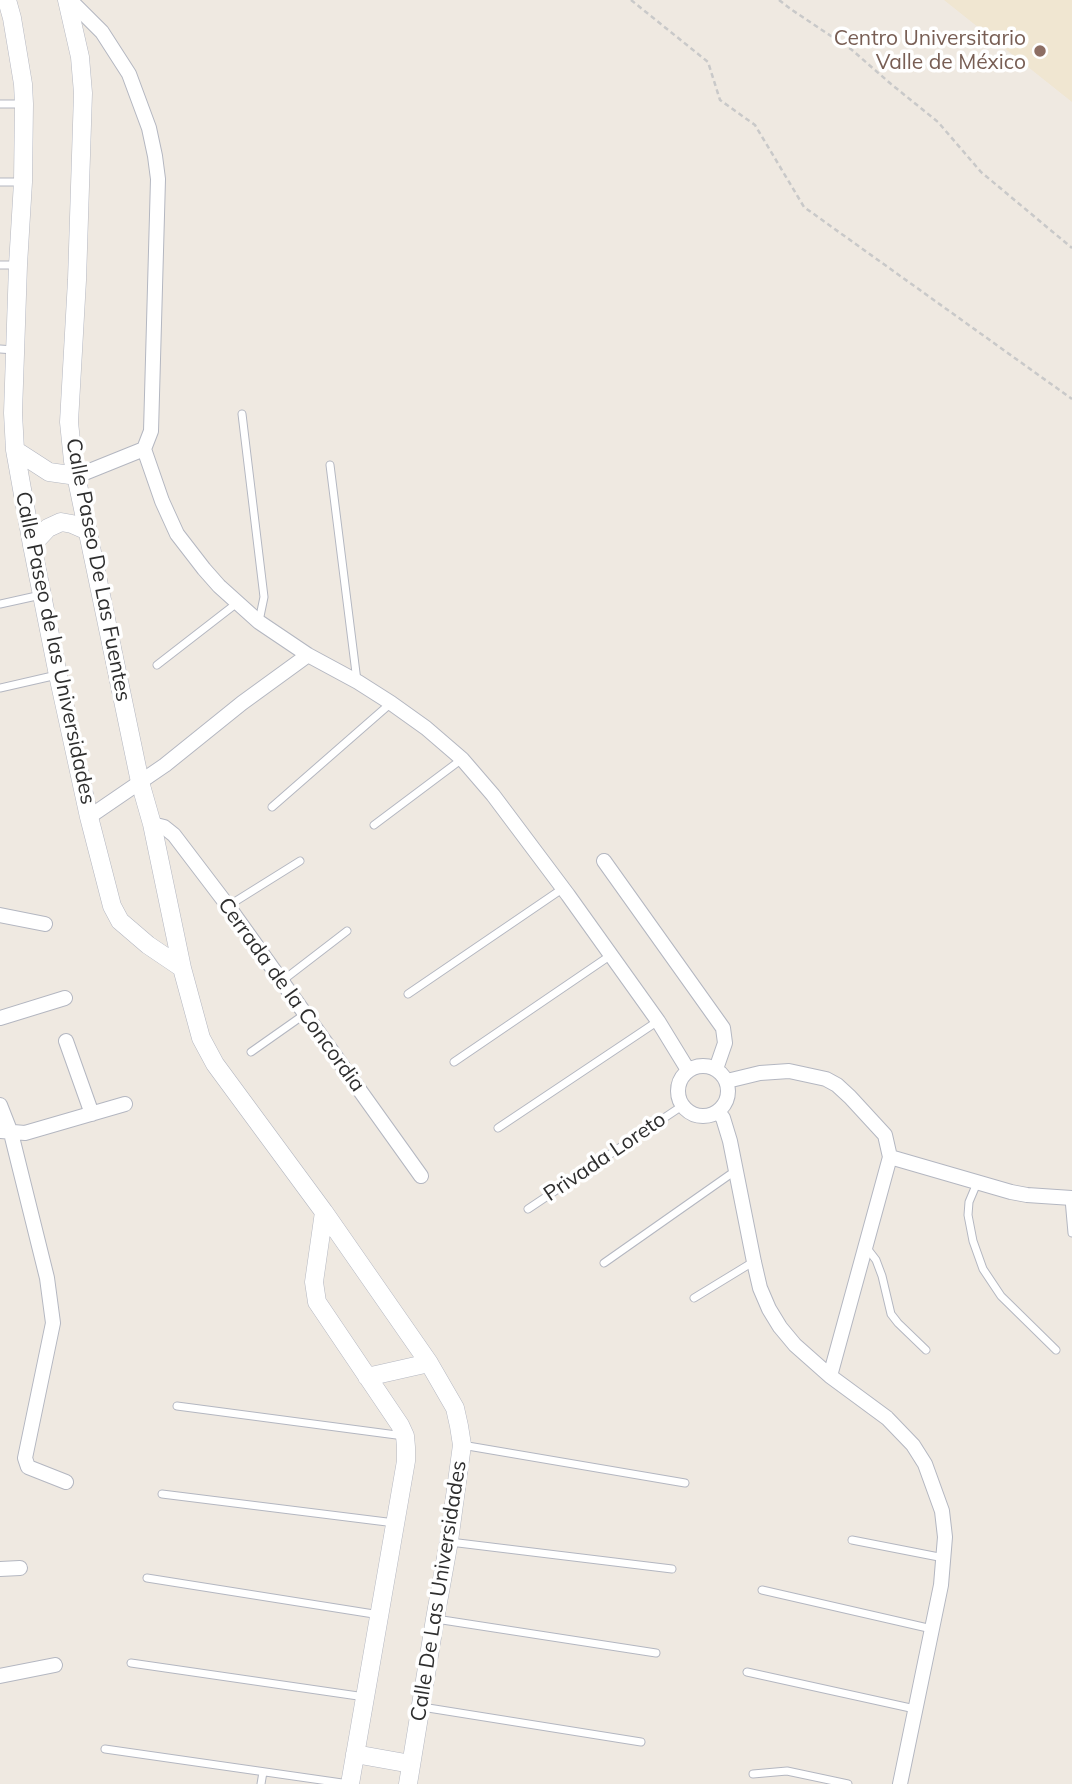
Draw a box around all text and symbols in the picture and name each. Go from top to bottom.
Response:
place label: Centro Universitario Valle de México [834,26,1026,76]
marker: Centro Universitario Valle de México [1032,43,1048,59]
street label: Calle Paseo De Las Fuentes [60,436,136,704]
street label: Calle Paseo de las Universidades [9,489,101,807]
street label: Cerrada de la Concordia [212,893,370,1097]
street label: Privada Loreto [539,1107,671,1207]
street label: Calle De Las Universidades [406,1459,472,1723]

